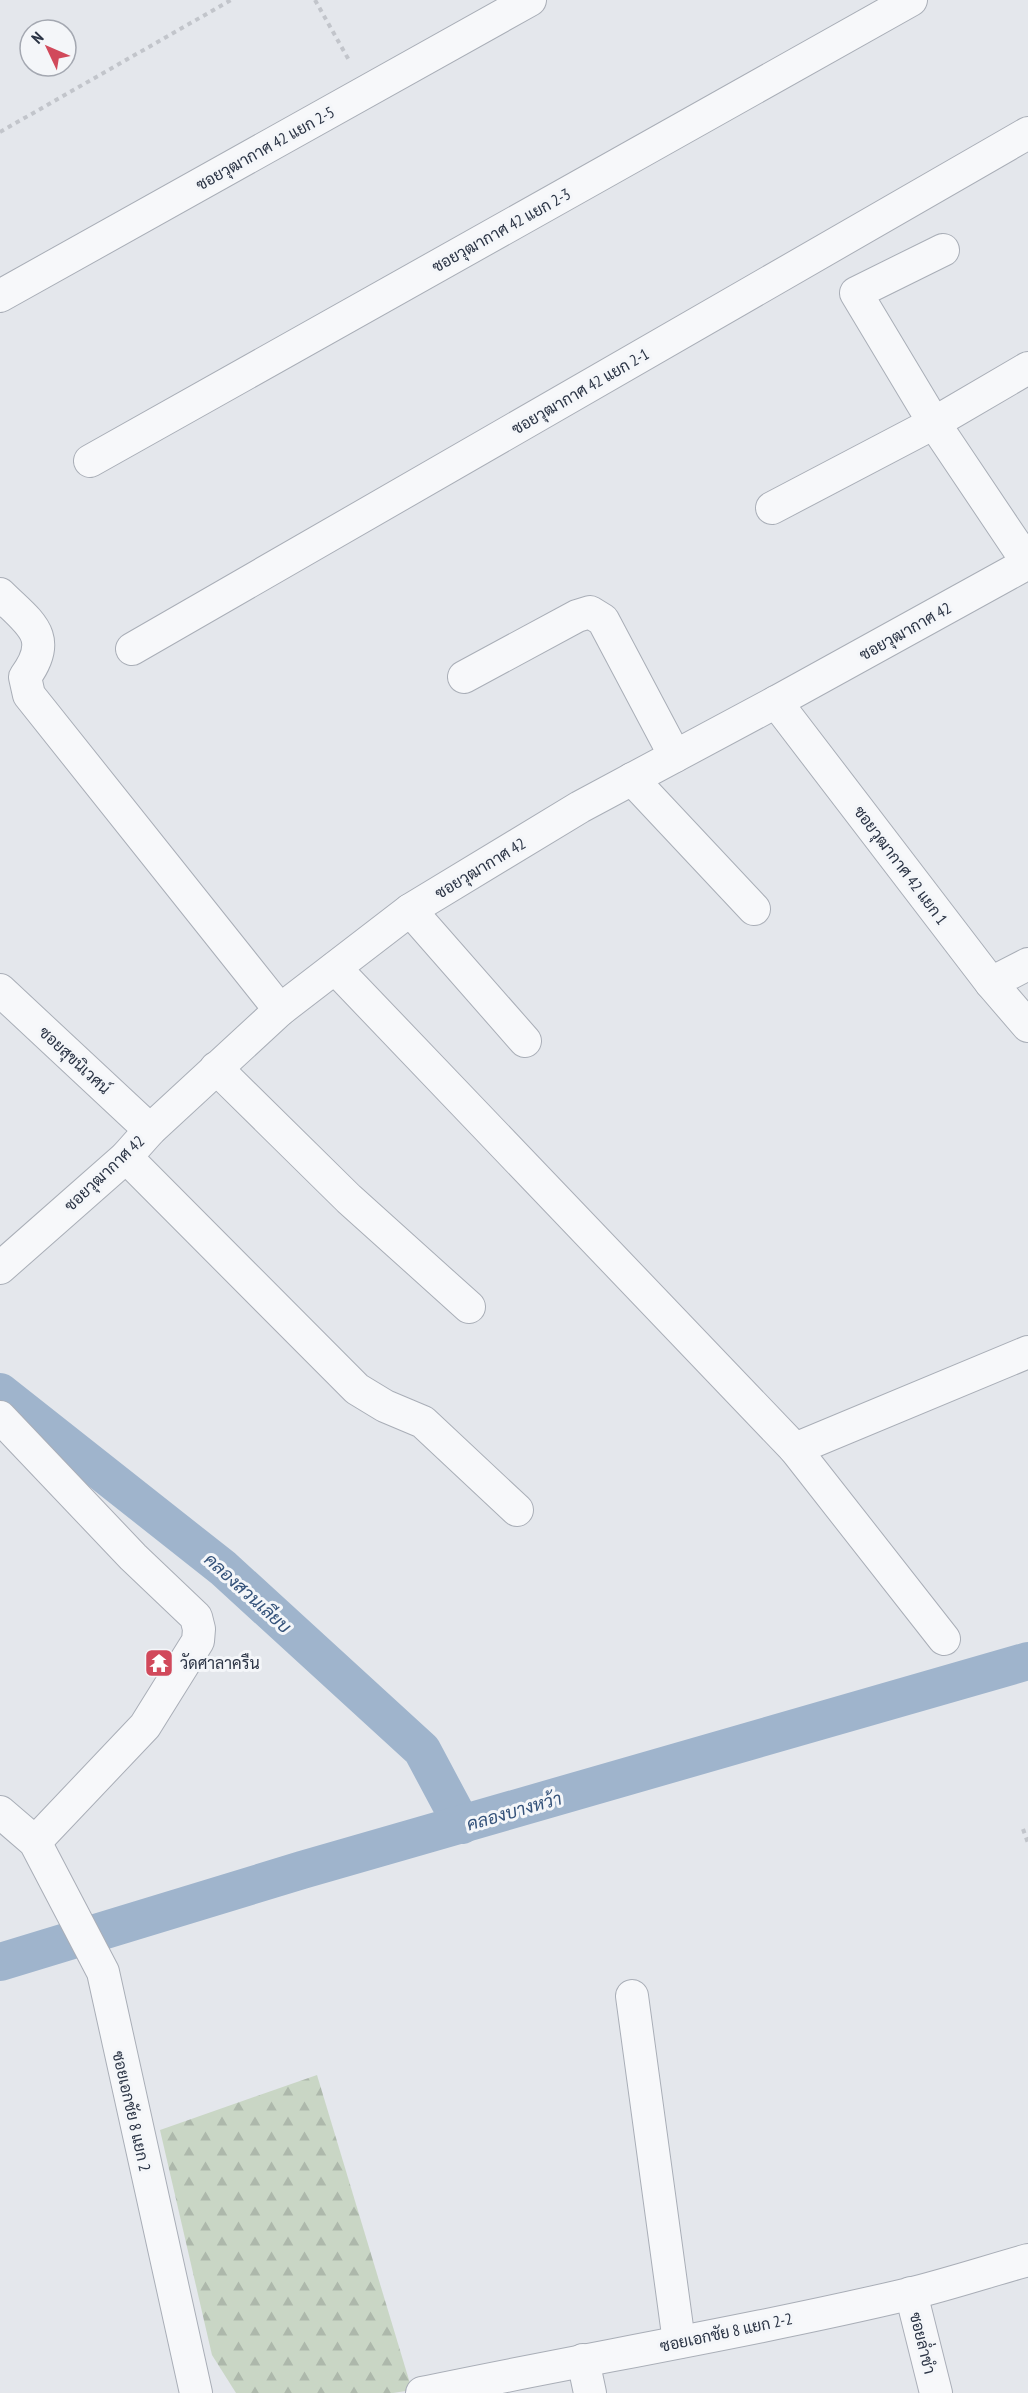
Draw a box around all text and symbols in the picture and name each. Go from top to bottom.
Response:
north arrow [18,18,78,78]
text: N [27,28,47,48]
street label: ซอยวุฒากาศ 42 แยก 2-5 [192,102,339,196]
street label: ซอยวุฒากาศ 42 แยก 2-3 [428,184,575,278]
street label: ซอยวุฒากาศ 42 แยก 2-1 [508,343,653,440]
street label: ซอยวุฒากาศ 42 [856,598,955,666]
street label: ซอยวุฒากาศ 42 แยก 1 [848,802,952,930]
street label: ซอยวุฒากาศ 42 [431,833,530,905]
street label: ซอยสุขนิเวศน์ [34,1020,116,1100]
street label: ซอยวุฒากาศ 42 [60,1131,150,1217]
water label: คลองสวนเลียบ [200,1547,297,1638]
temple icon: วัดศาลาครืน [143,1647,175,1679]
place label: วัดศาลาครืน [180,1653,260,1673]
water label: คลองบางหว้า [464,1786,565,1836]
street label: ซอยเอกชัย 8 แยก 2 [108,2049,156,2173]
street label: ซอยเอกชัย 8 แยก 2-2 [658,2308,794,2356]
street label: ซอยล่ำชำ [906,2309,944,2376]

